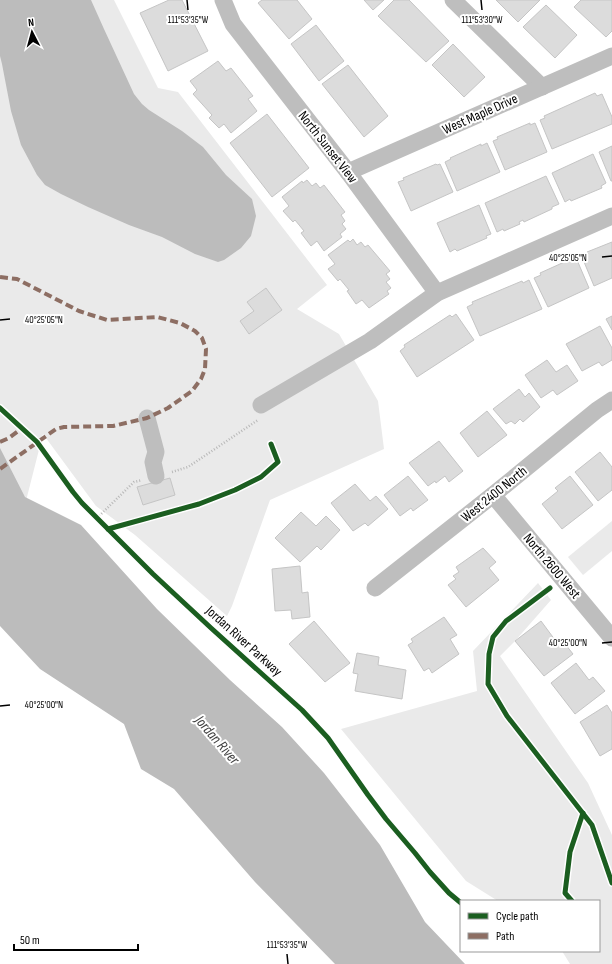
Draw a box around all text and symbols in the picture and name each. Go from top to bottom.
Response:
north arrow [12,12,52,52]
text: 111°53'35"W [168,14,209,26]
text: 111°53'30"W [462,14,503,26]
text: N [27,16,35,29]
street label: West Maple Drive [440,90,520,138]
street label: North Sunset View [295,108,362,187]
text: 40°25'05"N [549,252,587,264]
text: 40°25'05"N [25,314,63,326]
street label: West 2400 North [458,462,530,526]
street label: North 2600 West [520,530,584,602]
street label: Jordan River Parkway [202,602,286,680]
text: 40°25'00"N [549,637,587,649]
text: 40°25'00"N [25,699,63,711]
water label: Jordan River [190,711,244,769]
legend [460,900,600,952]
text: Cycle path [496,909,538,924]
scale bar [14,926,138,952]
text: Path [496,929,514,944]
text: 50 m [20,933,40,948]
text: 111°53'35"W [267,939,308,951]

